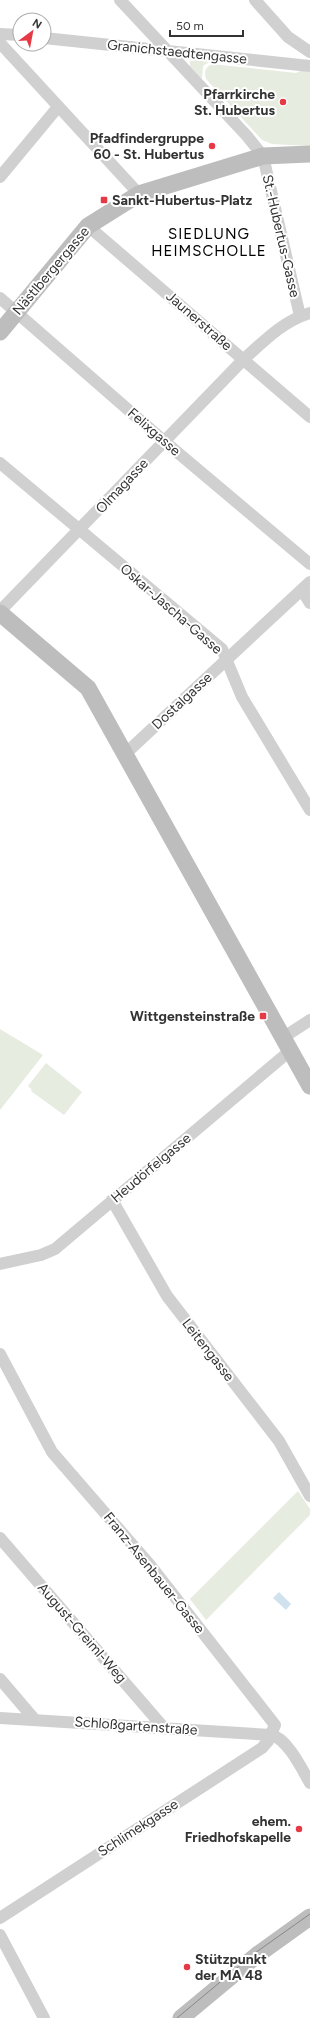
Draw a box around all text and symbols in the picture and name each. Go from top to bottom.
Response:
north arrow [12,12,52,52]
scale bar [170,12,243,38]
text: N [30,16,44,32]
text: 50 m [176,19,204,33]
street label: Granichstaedtengasse [106,36,248,68]
place label: Pfarrkirche St. Hubertus [194,86,275,119]
marker: Pfarrkirche St. Hubertus [278,97,288,107]
place label: Pfadfindergruppe 60 - St. Hubertus [90,130,204,163]
marker: Pfadfindergruppe 60 - St. Hubertus [207,141,217,151]
street label: St.-Hubertus-Gasse [259,173,303,299]
place label: Sankt-Hubertus-Platz [112,192,252,209]
marker: Sankt-Hubertus-Platz [99,195,109,205]
street label: Nästlbergergasse [9,223,93,319]
district label: SIEDLUNG HEIMSCHOLLE [151,225,267,260]
street label: Jaunerstraße [163,288,236,354]
street label: Felixgasse [124,405,184,460]
street label: Olmagasse [92,455,152,517]
street label: Oskar-Jascha-Gasse [117,560,226,658]
street label: Dostalgasse [148,669,216,733]
place label: Wittgensteinstraße [130,1008,255,1025]
marker: Wittgensteinstraße [258,1011,268,1021]
street label: Heudörfelgasse [108,1129,195,1206]
street label: Leitengasse [178,1315,238,1385]
street label: Franz-Asenbauer-Gasse [100,1509,208,1637]
street label: August-Greiml-Weg [34,1580,130,1686]
street label: Schloßgartenstraße [74,1713,198,1739]
street label: Schlimekgasse [95,1795,182,1860]
place label: ehem. Friedhofskapelle [185,1813,291,1846]
marker: ehem. Friedhofskapelle [294,1824,304,1834]
place label: Stützpunkt der MA 48 [195,1951,267,1984]
marker: Stützpunkt der MA 48 [182,1962,192,1972]

